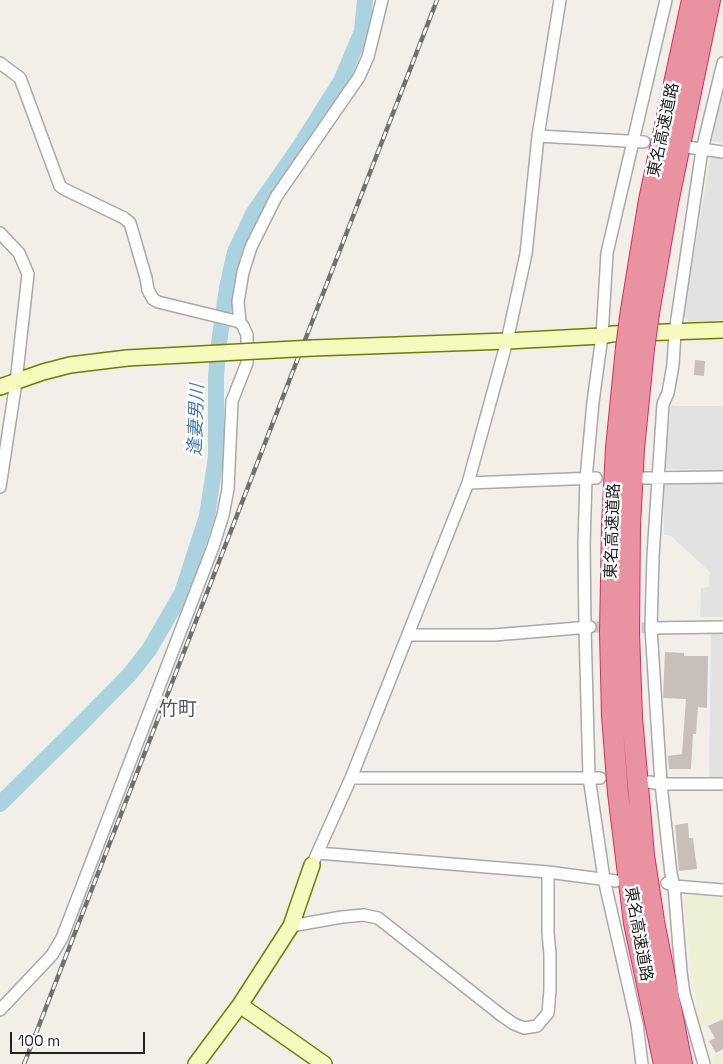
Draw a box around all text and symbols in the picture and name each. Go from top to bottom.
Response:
street label: 東名高速道路 [645,81,683,179]
water label: 逢妻男川 [185,384,209,456]
street label: 東名高速道路 [602,483,624,579]
district label: 竹町 [159,699,197,721]
street label: 東名高速道路 [620,885,656,983]
scale bar [12,1022,148,1054]
text: 100 m [18,1031,60,1050]

